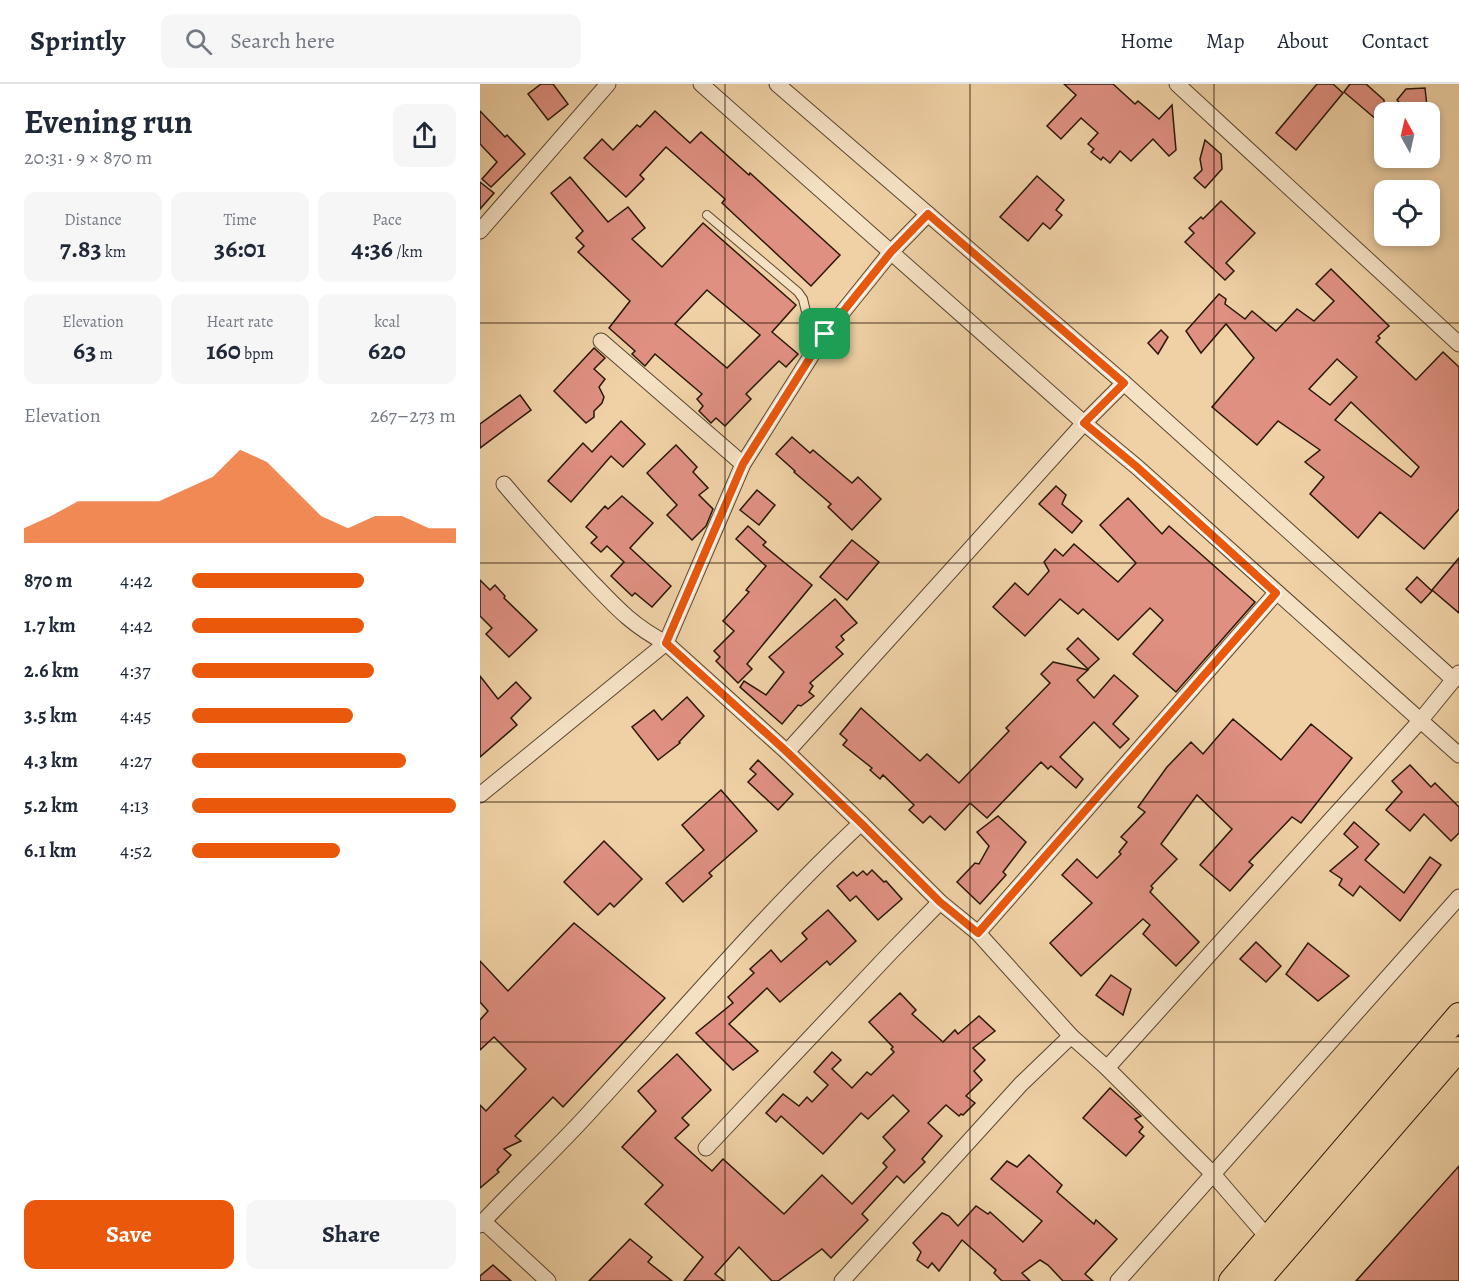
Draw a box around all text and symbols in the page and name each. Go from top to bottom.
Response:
search box [161,14,581,68]
text: Sprintly [30,22,125,60]
icon: search [182,25,215,58]
text: Search here [230,26,335,56]
text: Home [1120,27,1173,55]
text: Map [1206,27,1244,55]
text: About [1277,27,1329,55]
text: Contact [1362,27,1429,55]
text: Evening run [24,99,193,144]
north arrow [1374,102,1440,168]
map controls [1374,102,1440,246]
button: share [393,104,456,167]
text: 20:31 · 9 × 870 m [24,144,152,171]
button: locate [1374,180,1440,246]
text: Distance [64,209,122,231]
text: Time [223,209,257,231]
text: Pace [372,209,402,231]
text: 7.83 [60,231,102,266]
text: 36:01 [214,231,266,266]
text: 4:36 [351,231,393,266]
text: km [102,241,126,263]
text: /km [393,241,423,263]
pin [799,308,850,359]
text: Elevation [62,311,124,333]
text: Heart rate [207,311,273,333]
text: kcal [374,311,400,333]
icon: arrive [808,317,841,350]
text: 63 [73,333,96,368]
text: 160 [206,333,241,368]
text: 620 [368,333,406,368]
text: m [96,343,113,365]
text: bpm [241,343,274,365]
text: Elevation [24,402,101,429]
text: 267–273 m [370,402,456,429]
text: 870 m [24,567,72,594]
text: 4:42 [120,567,152,594]
text: 1.7 km [24,612,76,639]
text: 4:42 [120,612,152,639]
text: 2.6 km [24,657,79,684]
text: 4:37 [120,657,151,684]
text: 3.5 km [24,702,77,729]
text: 4:45 [120,702,151,729]
text: 4.3 km [24,747,78,774]
text: 4:27 [120,747,152,774]
text: 5.2 km [24,792,78,819]
text: 4:13 [120,792,149,819]
text: 6.1 km [24,837,77,864]
text: 4:52 [120,837,152,864]
button: Save [24,1200,234,1269]
button: Share [246,1200,456,1269]

